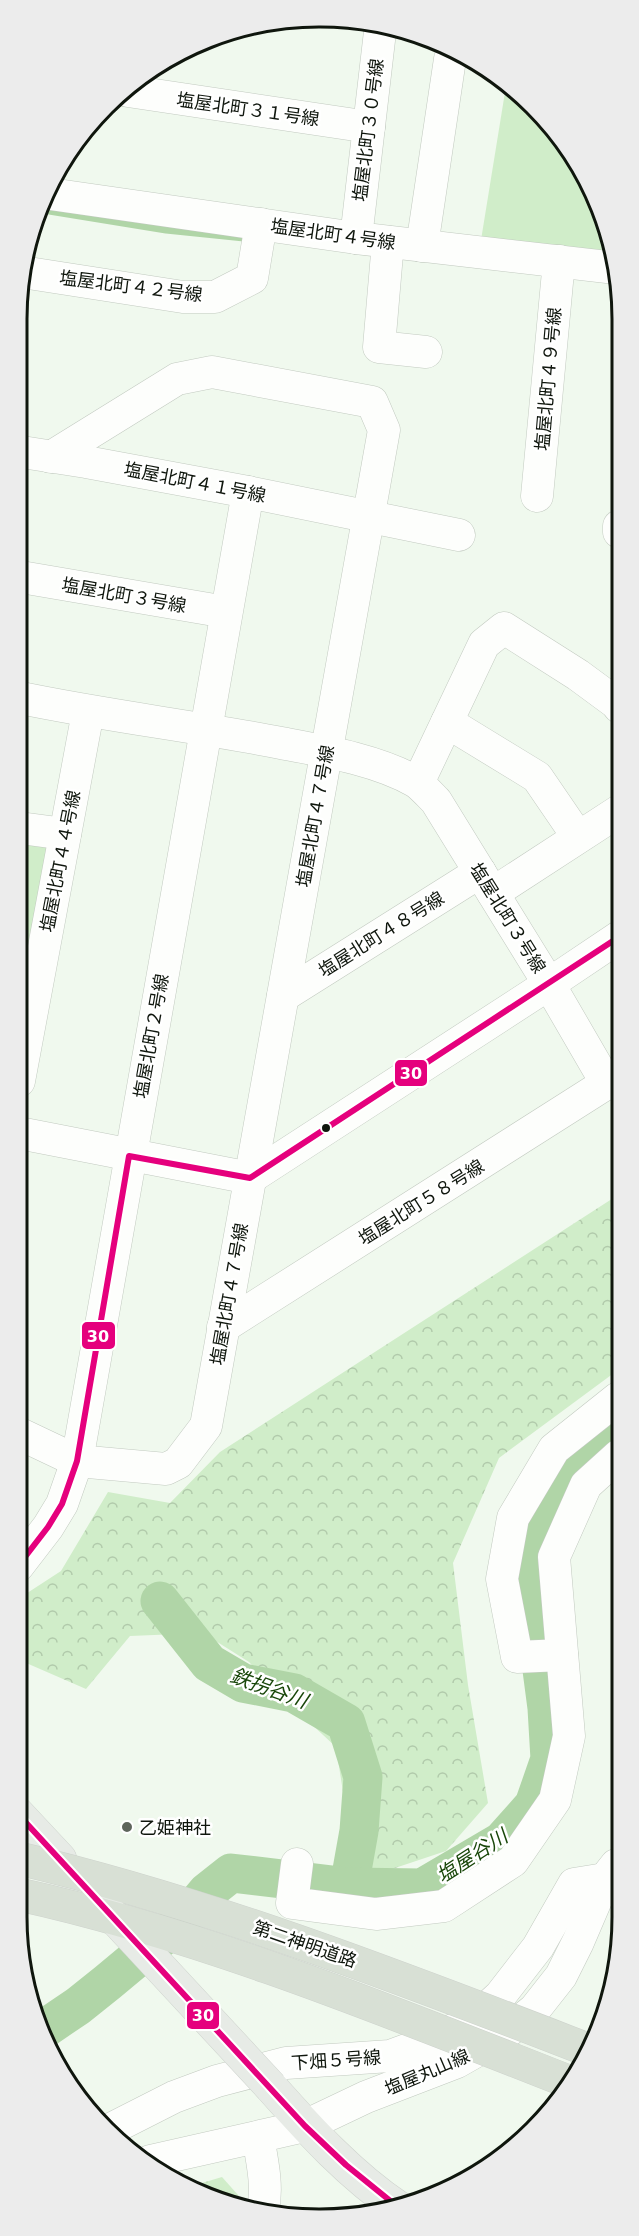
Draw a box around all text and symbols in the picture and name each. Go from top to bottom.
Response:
street label: 塩屋北町３０号線 [349,57,387,203]
street label: 塩屋北町３１号線 [175,89,321,129]
street label: 塩屋北町４号線 [269,215,397,253]
street label: 塩屋北町４２号線 [58,267,204,305]
street label: 塩屋北町４９号線 [531,306,565,452]
street label: 塩屋北町４１号線 [122,458,268,506]
street label: 塩屋北町３号線 [60,574,188,616]
street label: 塩屋北町４７号線 [292,743,338,889]
street label: 塩屋北町４４号線 [36,788,84,934]
street label: 塩屋北町３号線 [466,859,550,977]
street label: 塩屋北町４８号線 [314,887,448,981]
street label: 塩屋北町２号線 [130,972,172,1100]
line badge: 30 [394,1059,428,1087]
text: 30 [400,1064,422,1083]
unlabelled marker [320,1122,332,1134]
street label: 塩屋北町５８号線 [354,1155,488,1249]
street label: 塩屋北町４７号線 [206,1221,252,1367]
line badge: 30 [81,1321,116,1350]
text: 30 [87,1327,109,1346]
water label: 鉄拐谷川 [227,1663,313,1714]
place label: 乙姫神社 [139,1817,211,1838]
marker: 乙姫神社 [120,1820,134,1834]
water label: 塩屋谷川 [432,1823,514,1888]
street label: 第二神明道路 [251,1916,359,1972]
line badge: 30 [186,2001,220,2030]
text: 30 [192,2006,214,2025]
street label: 塩屋丸山線 [381,2045,473,2099]
street label: 下畑５号線 [290,2046,382,2074]

